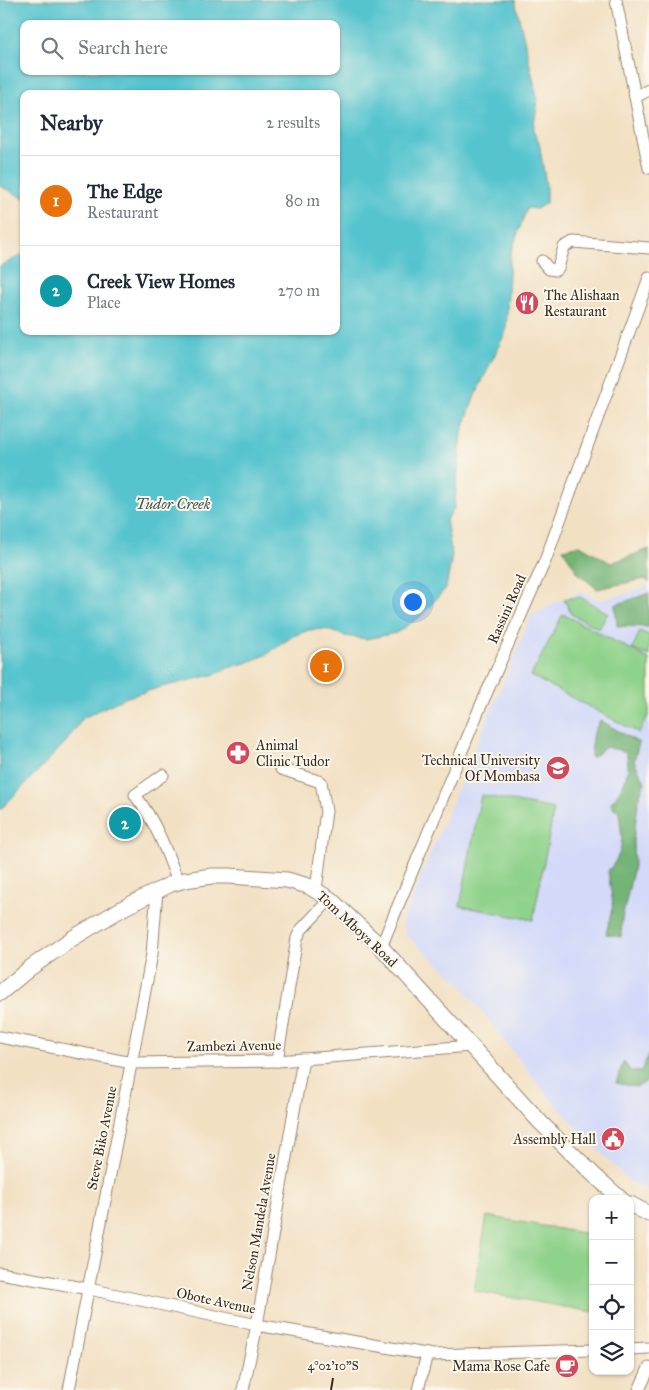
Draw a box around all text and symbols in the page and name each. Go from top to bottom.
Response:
search box [20,20,340,75]
icon: search [38,34,66,62]
text: Search here [78,36,168,59]
text: Nearby [40,110,103,136]
text: 2 results [266,113,320,132]
text: The Edge [87,180,162,203]
text: 1 [53,191,59,210]
text: 80 m [285,191,320,210]
text: Restaurant [87,203,159,222]
text: Creek View Homes [87,270,235,293]
text: 2 [52,281,60,300]
text: 270 m [278,281,320,300]
place label: The Alishaan Restaurant [544,287,620,320]
restaurant icon: The Alishaan Restaurant [514,290,540,316]
text: Place [87,293,121,312]
water label: Tudor Creek [136,495,211,513]
street label: Rassini Road [484,572,530,646]
your location [400,589,426,615]
pin: 1 [310,647,342,685]
place label: Animal Clinic Tudor [255,737,330,770]
pharmacy icon: Animal Clinic Tudor [225,740,251,766]
place label: Technical University Of Mombasa [422,752,540,785]
school or university icon: Technical University Of Mombasa [545,755,571,781]
pin: 2 [109,804,141,842]
street label: Tom Mboya Road [313,887,401,971]
street label: Zambezi Avenue [187,1037,281,1055]
street label: Steve Biko Avenue [84,1084,120,1192]
public building icon: Assembly Hall [600,1126,626,1152]
place label: Assembly Hall [512,1131,596,1148]
street label: Nelson Mandela Avenue [239,1152,280,1292]
map controls [589,1195,634,1375]
button: + [589,1195,634,1240]
button: − [589,1240,634,1285]
street label: Obote Avenue [175,1284,257,1318]
button: locate [589,1285,634,1330]
button: layers [589,1330,634,1375]
cafe icon: Mama Rose Cafe [554,1353,580,1379]
place label: Mama Rose Cafe [452,1358,550,1375]
text: 4°02'10"S [307,1359,359,1373]

